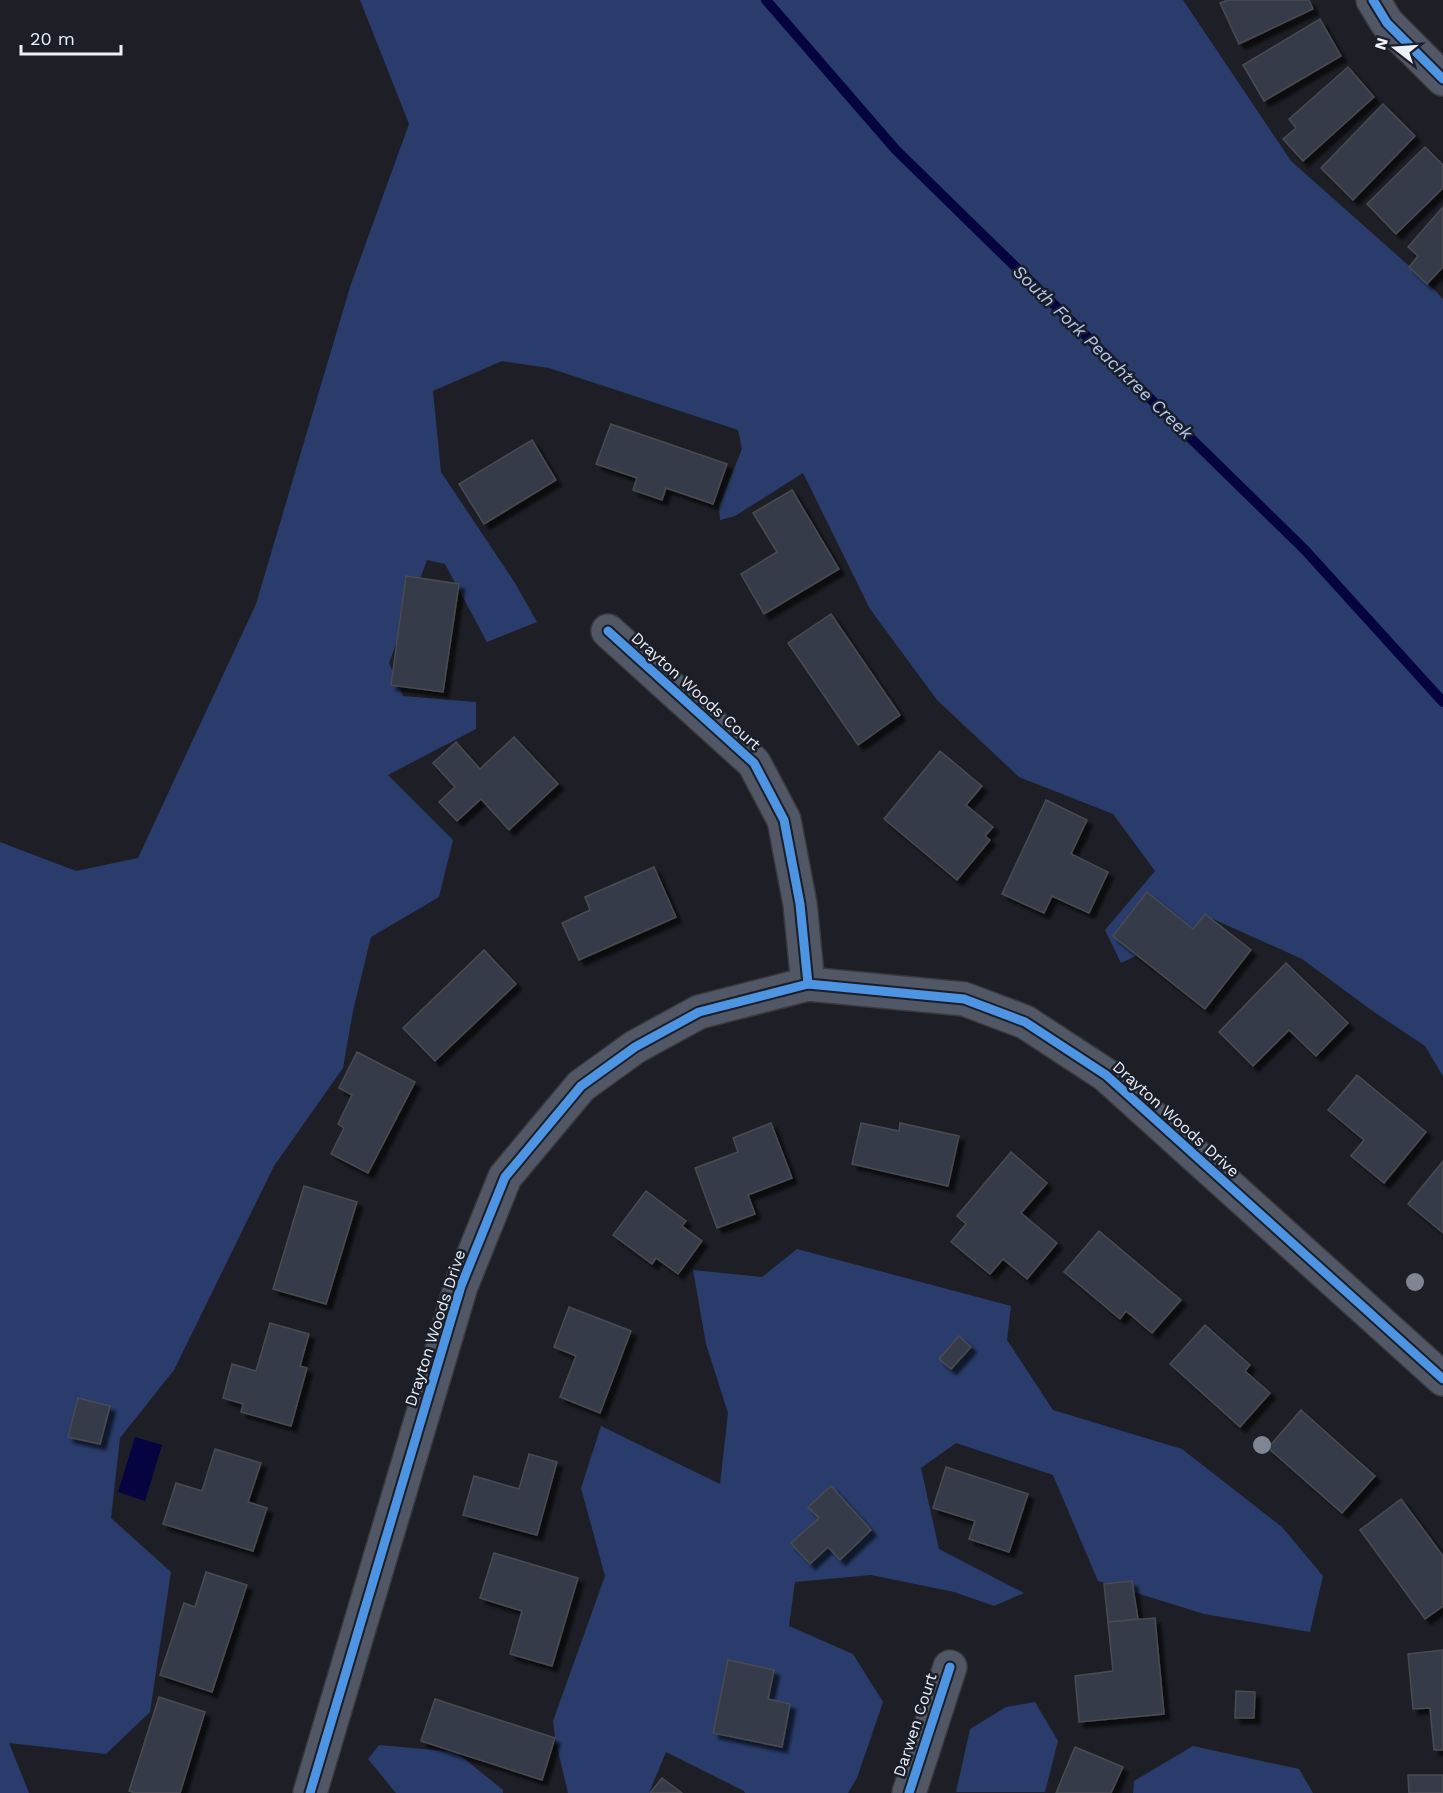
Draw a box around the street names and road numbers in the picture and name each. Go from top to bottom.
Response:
street label: Drayton Woods Court [628,628,765,754]
street label: Drayton Woods Drive [1109,1057,1243,1181]
street label: Drayton Woods Drive [401,1247,469,1409]
street label: Darwen Court [889,1670,941,1779]

